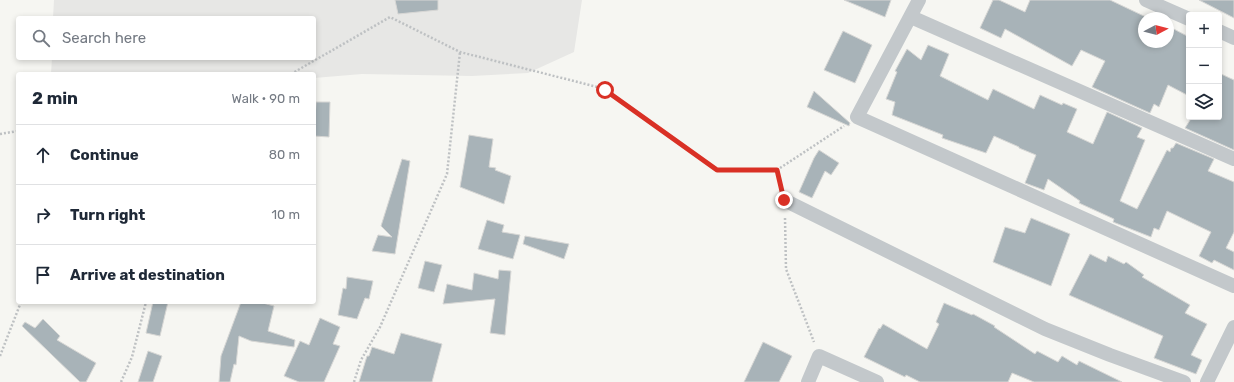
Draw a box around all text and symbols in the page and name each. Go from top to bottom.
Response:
north arrow [1138,12,1174,48]
map controls [1186,12,1222,120]
button: + [1186,12,1222,48]
search box [16,16,316,60]
icon: search [30,27,52,49]
text: Search here [62,29,146,47]
button: − [1186,48,1222,84]
route start [596,81,614,99]
button: layers [1186,84,1222,120]
text: 2 min [32,88,78,108]
text: Walk · 90 m [232,91,300,106]
icon: ahead [32,144,54,166]
text: Continue [70,146,139,164]
text: 80 m [269,147,300,162]
route end [775,191,793,209]
icon: right [32,204,54,226]
text: Turn right [70,206,145,224]
text: 10 m [271,207,300,222]
icon: arrive [32,264,54,286]
text: Arrive at destination [70,266,225,284]

